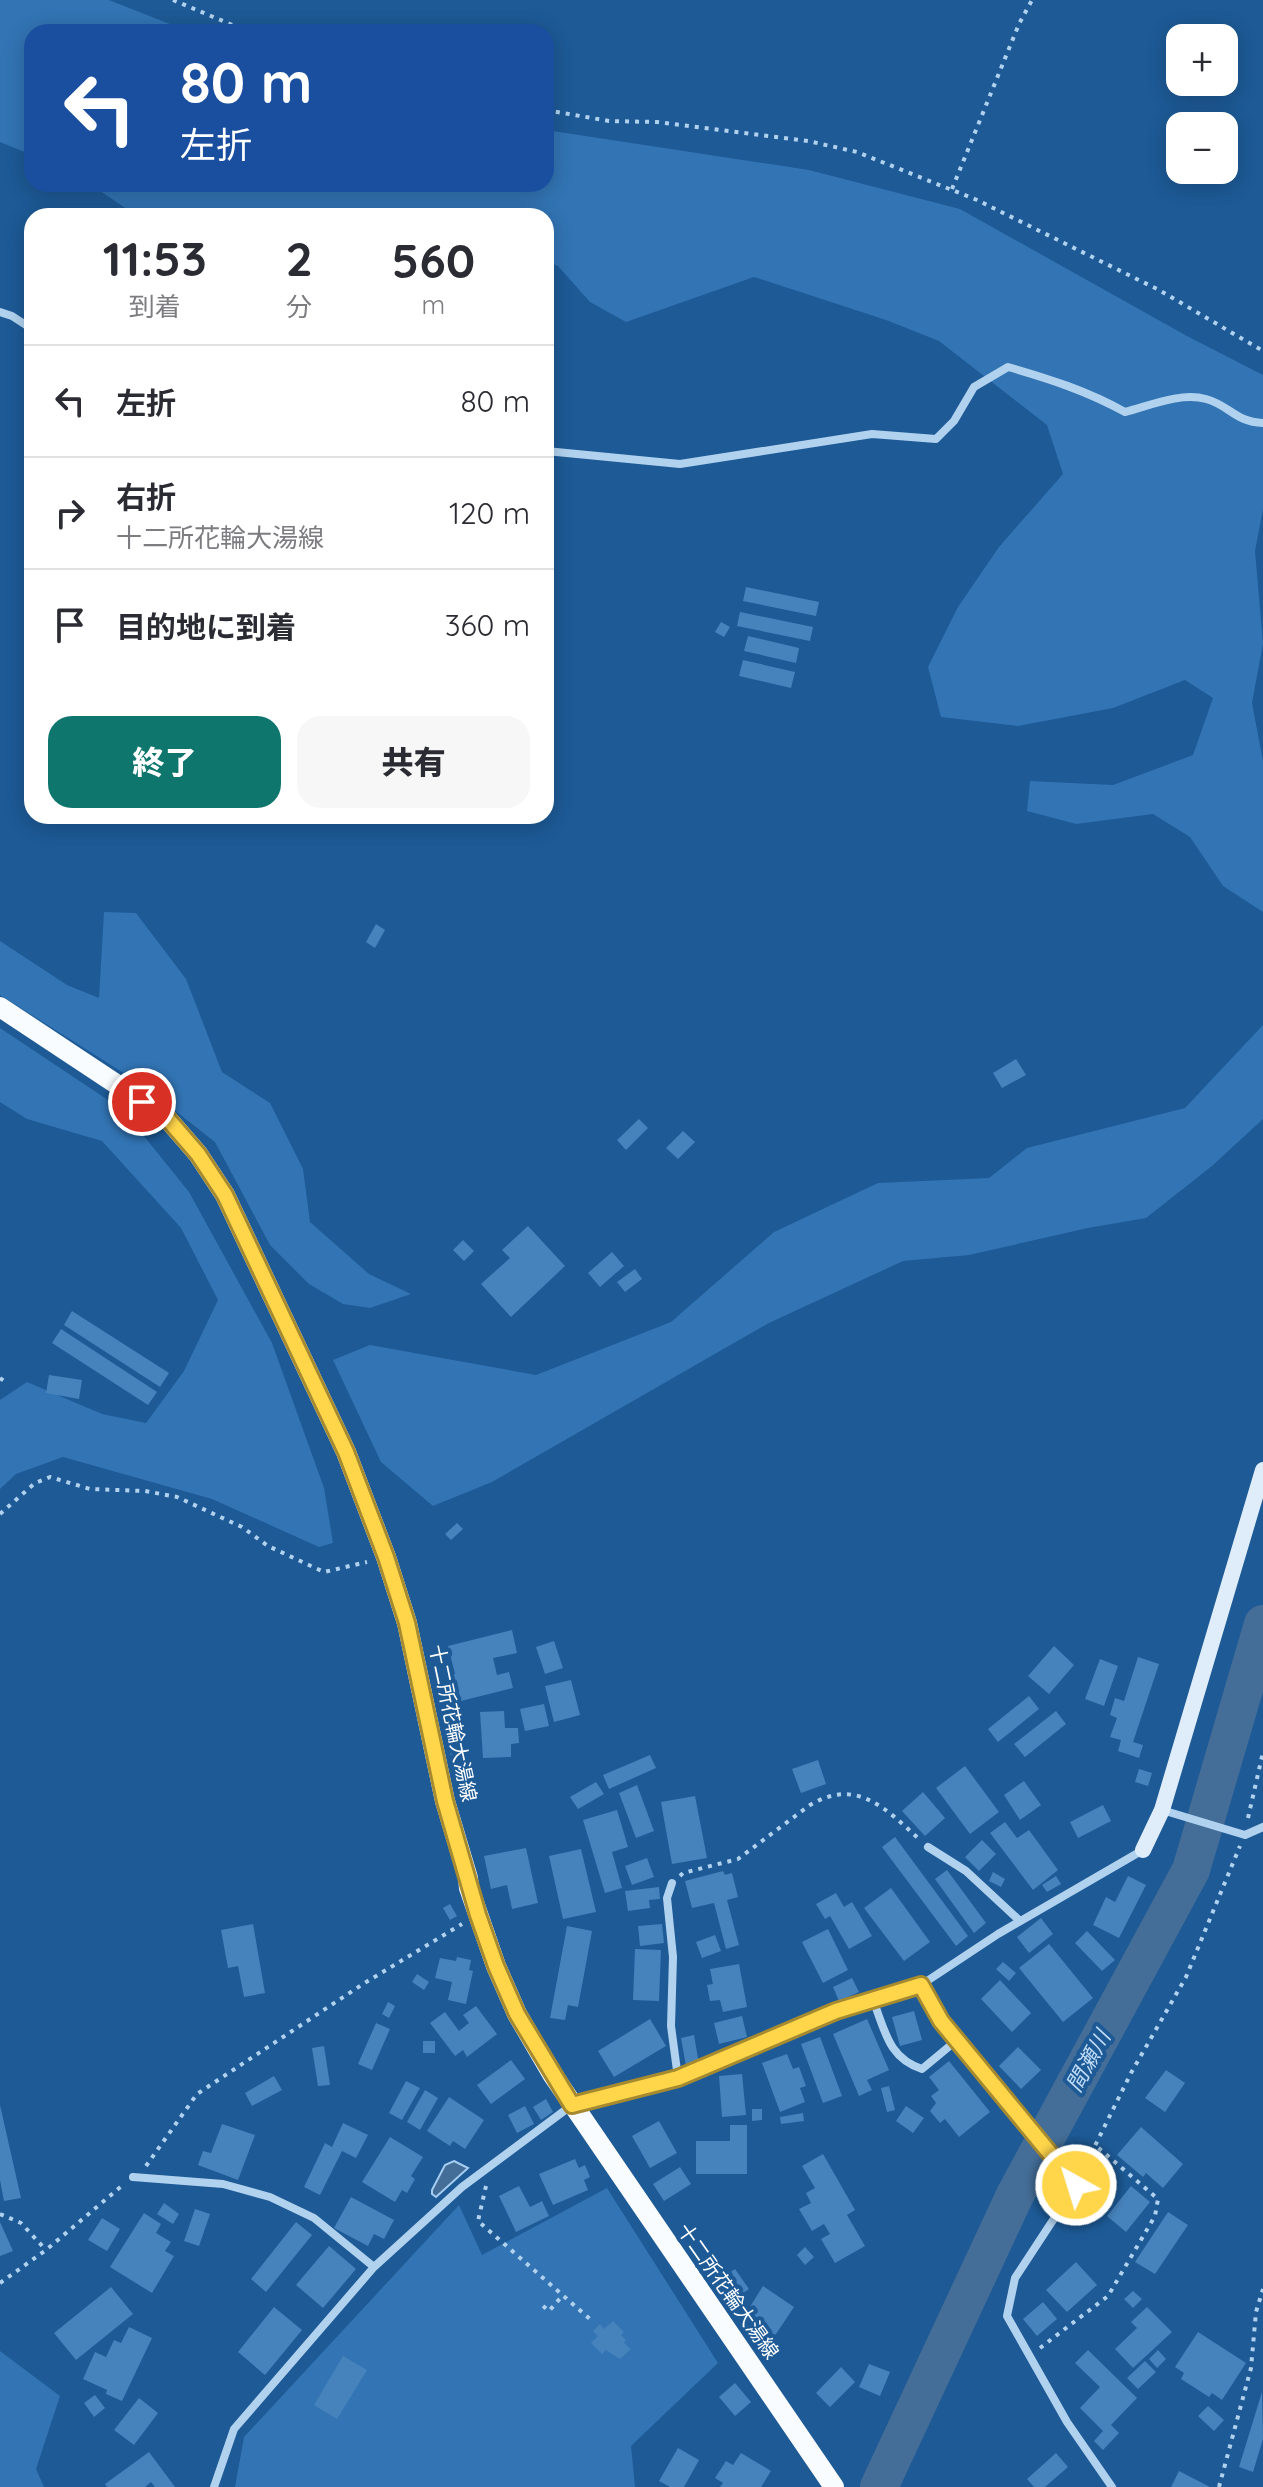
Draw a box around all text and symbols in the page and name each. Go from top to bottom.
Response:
map controls [1166,24,1238,184]
button: + [1166,24,1238,96]
text: 80 m [180,47,312,117]
icon: left [48,56,152,160]
button: − [1166,112,1238,184]
text: 左折 [180,122,252,167]
text: 11:53 [103,228,207,288]
text: 2 [285,228,313,288]
text: 560 [392,230,475,290]
text: m [422,288,445,321]
text: 到着 [129,290,181,323]
text: 分 [286,290,312,323]
icon: left [48,379,92,423]
text: 80 m [460,382,530,420]
text: 左折 [116,384,176,422]
text: 右折 [116,478,176,516]
icon: right [48,491,92,535]
text: 120 m [449,494,530,532]
text: 十二所花輪大湯線 [116,521,324,554]
icon: arrive [48,603,92,647]
text: 360 m [445,606,530,644]
text: 目的地に到着 [116,608,296,646]
button: 終了 [48,716,281,808]
button: 共有 [297,716,530,808]
pin [108,1068,176,1136]
icon: arrive [120,1080,164,1124]
street label: 十二所花輪大湯線 [425,1642,482,1804]
water label: 間瀬川 [1060,2024,1117,2097]
position arrow [1034,2143,1118,2227]
street label: 十二所花輪大湯線 [672,2218,785,2363]

